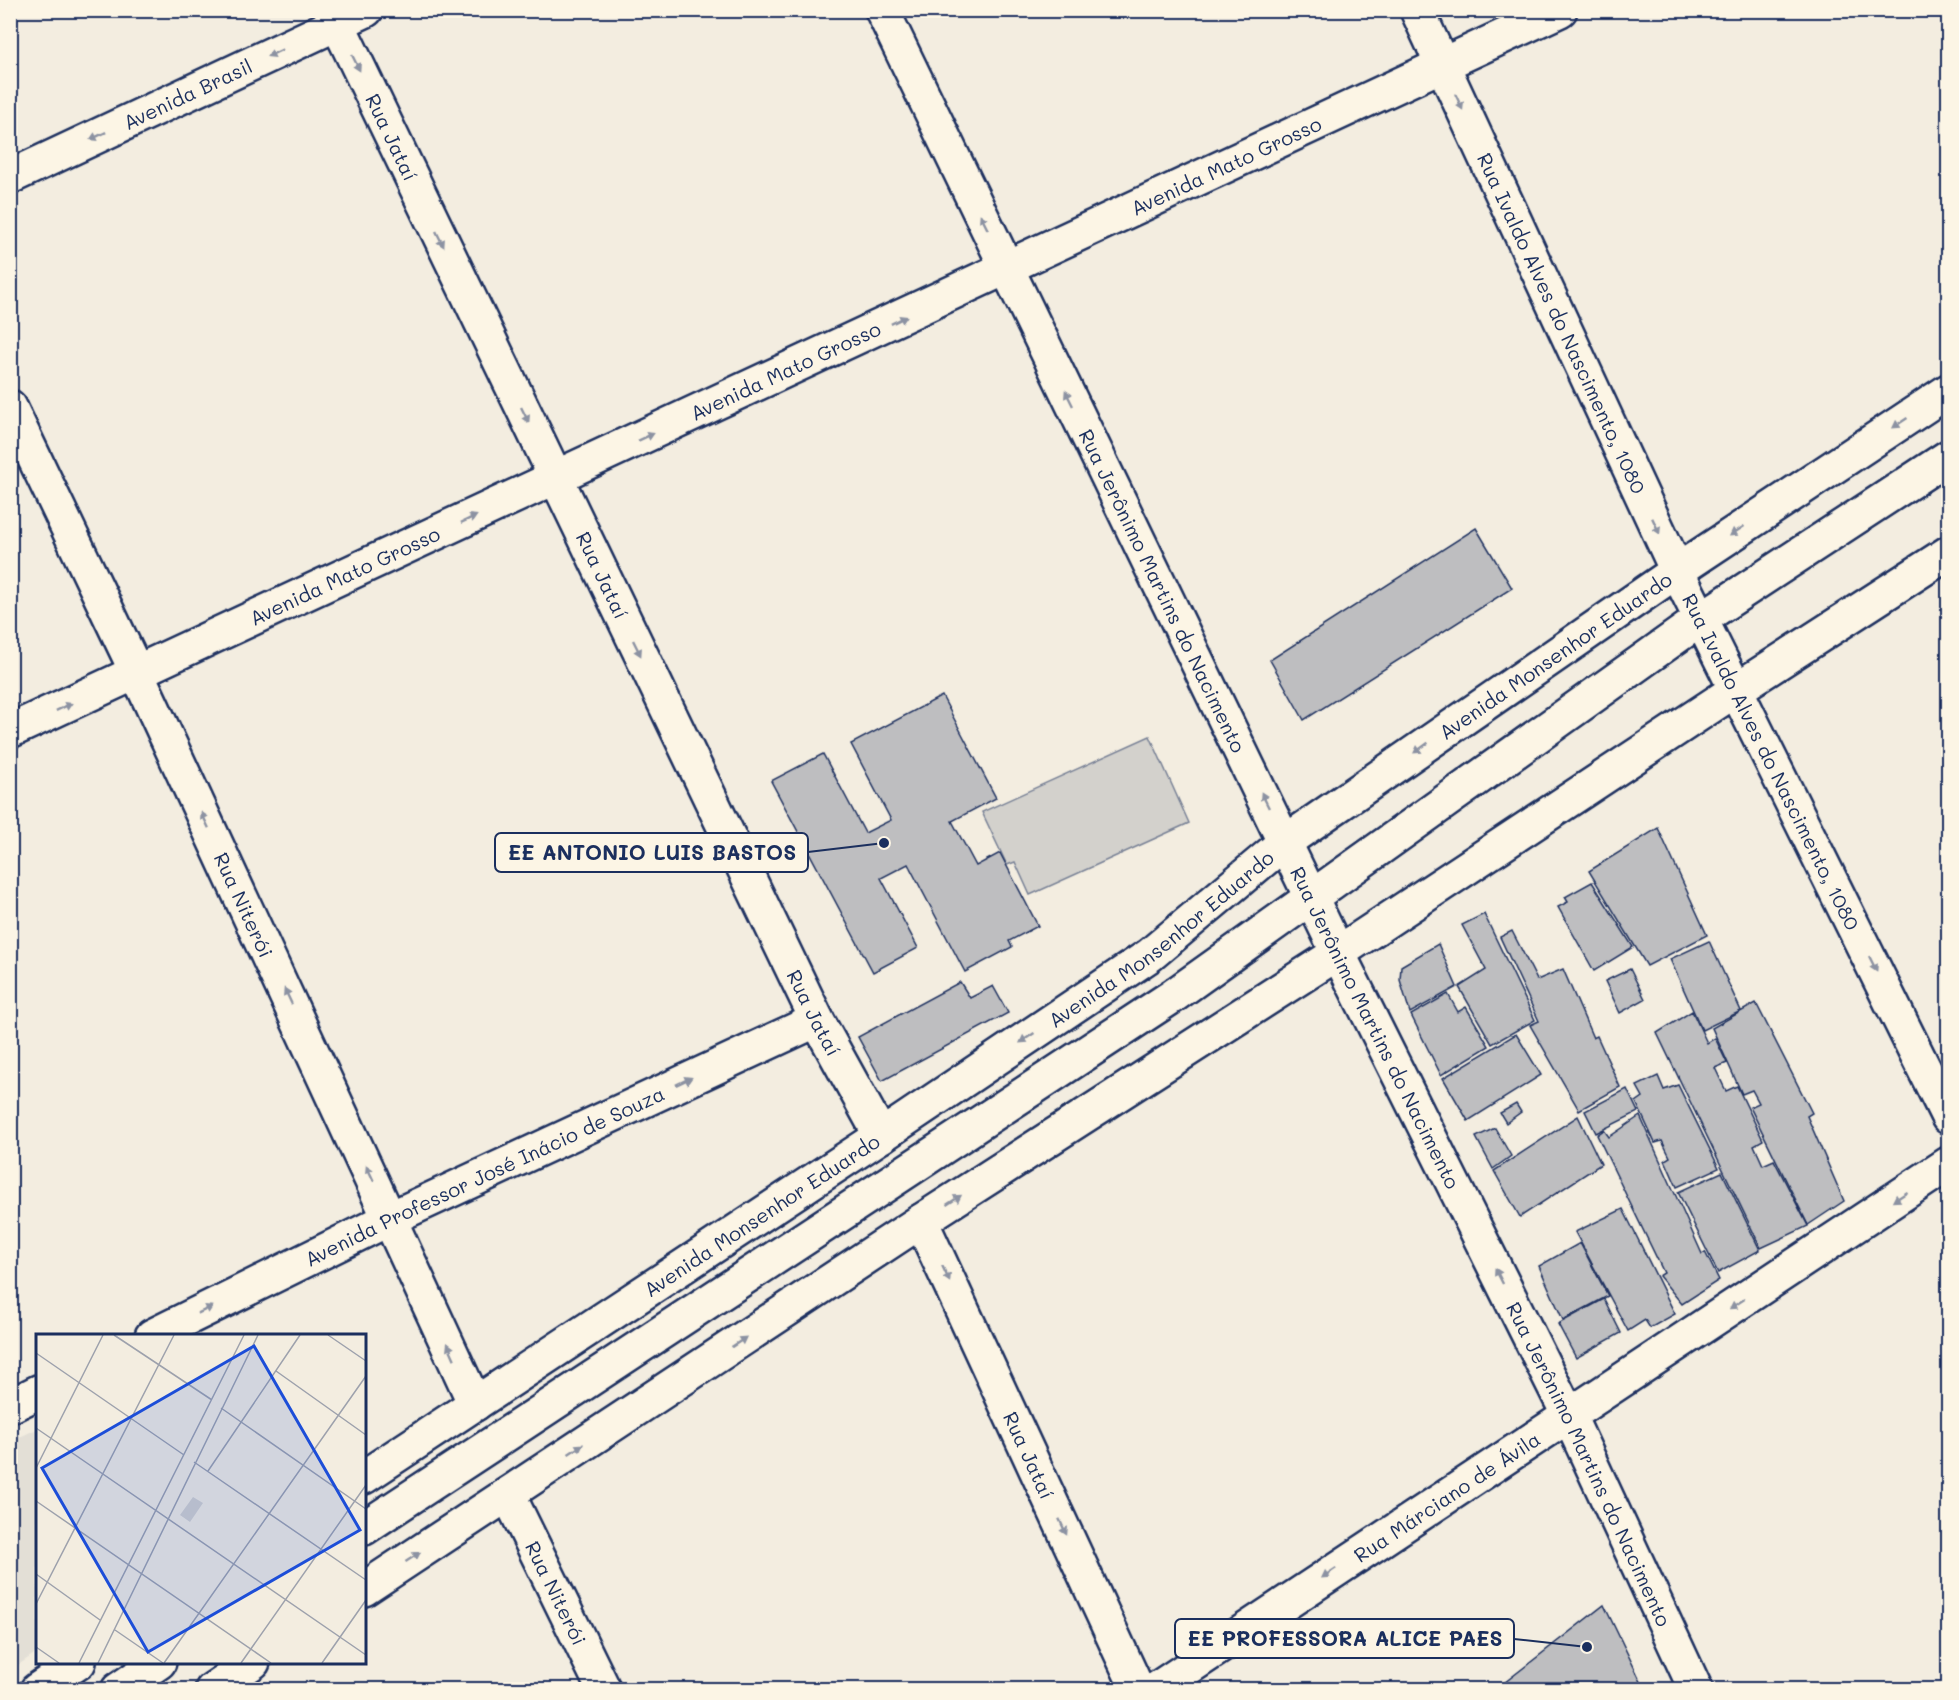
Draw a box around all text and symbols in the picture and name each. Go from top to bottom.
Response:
one-way arrow [266,49,283,58]
street label: Avenida Brasil [119,52,256,135]
one-way arrow [352,55,361,72]
street label: Rua Jataí [360,89,424,185]
one-way arrow [1454,93,1463,110]
street label: Avenida Mato Grosso [1126,110,1325,221]
one-way arrow [90,132,107,141]
street label: Rua Ivaldo Alves do Nascimento, 1080 [1472,149,1652,498]
one-way arrow [980,214,989,231]
one-way arrow [436,231,445,248]
street label: Avenida Mato Grosso [686,315,885,426]
one-way arrow [891,315,908,324]
one-way arrow [1065,389,1074,406]
one-way arrow [520,407,529,424]
one-way arrow [1892,417,1908,429]
street label: Rua Jerônimo Martins do Nacimento [1074,425,1252,757]
one-way arrow [638,432,656,442]
one-way arrow [461,514,478,523]
one-way arrow [1652,518,1661,535]
street label: Avenida Mato Grosso [245,520,444,631]
one-way arrow [1729,525,1745,536]
street label: Rua Jataí [571,527,635,623]
street label: Avenida Monsenhor Eduardo [1434,566,1677,745]
street label: Rua Ivaldo Alves do Nascimento, 1080 [1677,589,1866,934]
one-way arrow [632,639,641,656]
one-way arrow [55,702,72,711]
one-way arrow [1413,742,1429,754]
one-way arrow [1260,791,1270,808]
one-way arrow [201,811,210,828]
callout: EE ANTONIO LUIS BASTOS [495,833,808,872]
text: EE ANTONIO LUIS BASTOS [508,838,796,865]
street label: Avenida Monsenhor Eduardo [1043,844,1279,1033]
street label: Rua Niterói [209,848,280,961]
street label: Rua Jerônimo Martins do Nacimento [1285,862,1467,1193]
one-way arrow [1869,956,1878,973]
street label: Rua Jataí [782,965,847,1060]
one-way arrow [283,988,292,1005]
one-way arrow [1020,1032,1036,1044]
one-way arrow [676,1077,693,1086]
street label: Avenida Professor José Inácio de Souza [300,1080,668,1272]
street label: Avenida Monsenhor Eduardo [638,1128,884,1302]
one-way arrow [366,1165,375,1182]
one-way arrow [1891,1191,1908,1202]
one-way arrow [946,1194,962,1205]
one-way arrow [941,1265,950,1282]
one-way arrow [1494,1268,1504,1285]
street label: Rua Jerônimo Martins do Nacimento [1501,1297,1678,1630]
one-way arrow [1728,1298,1745,1309]
one-way arrow [196,1305,214,1315]
inset map [36,1334,366,1664]
one-way arrow [730,1336,747,1347]
one-way arrow [446,1341,456,1359]
street label: Rua Jataí [998,1407,1061,1503]
street label: Rua Márciano de Ávila [1348,1425,1545,1568]
one-way arrow [568,1444,584,1455]
one-way arrow [1058,1519,1067,1536]
street label: Rua Niterói [520,1536,593,1649]
one-way arrow [405,1551,421,1563]
one-way arrow [1321,1568,1337,1579]
callout: EE PROFESSORA ALICE PAES [1175,1619,1514,1658]
text: EE PROFESSORA ALICE PAES [1187,1624,1503,1651]

